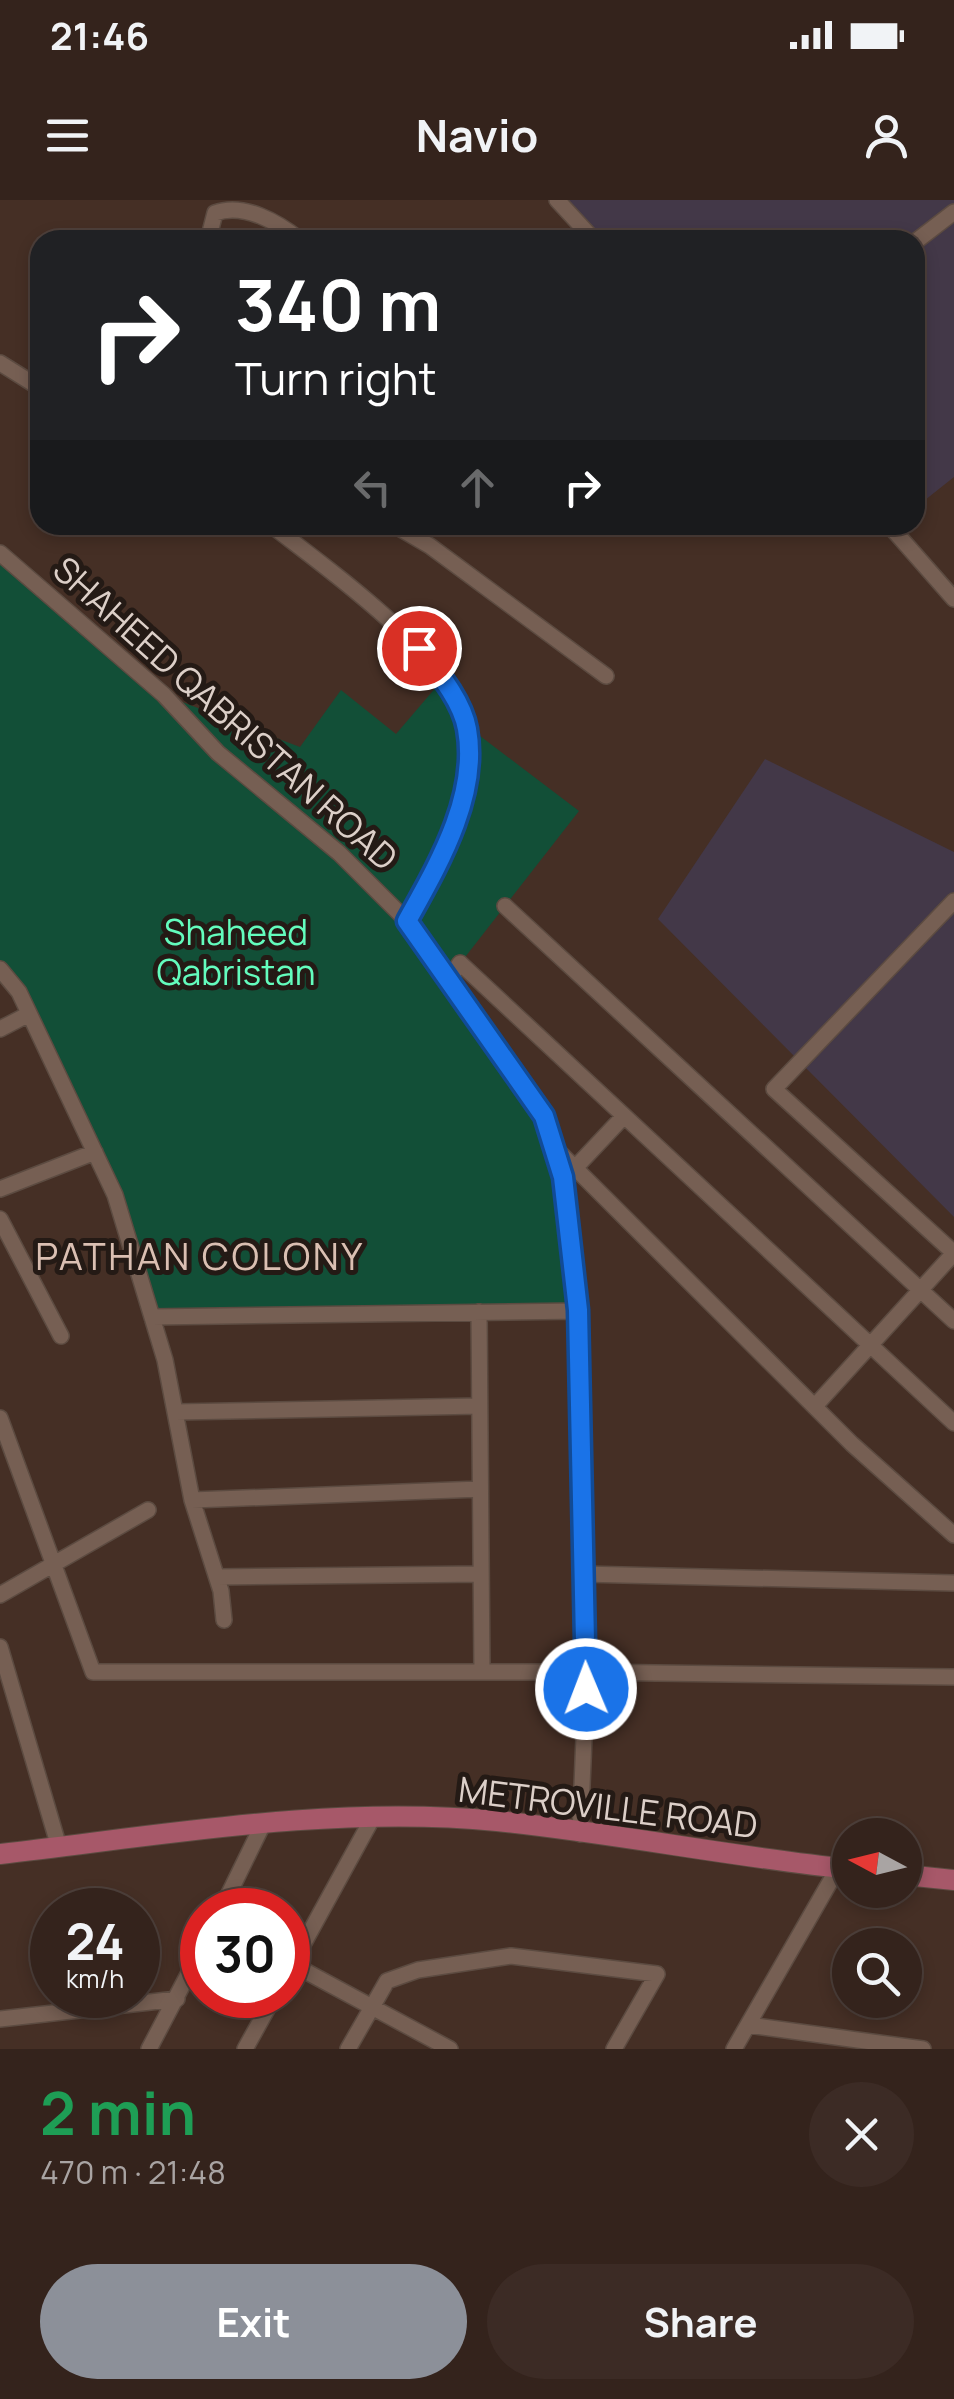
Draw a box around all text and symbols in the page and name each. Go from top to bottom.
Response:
text: 21:46 [50,9,149,61]
text: Navio [416,104,538,166]
icon: menu [40,108,95,163]
icon: person [859,108,914,163]
text: 340 m [235,256,441,352]
icon: right [70,270,200,400]
text: Turn right [235,347,436,409]
icon: left [345,460,400,515]
icon: ahead [450,460,505,515]
icon: right [555,460,610,515]
street label: SHAHEED QABRISTAN ROAD [43,546,408,881]
pin [377,606,462,691]
icon: arrive [392,621,447,676]
park label: Shaheed Qabristan [157,908,315,996]
district label: PATHAN COLONY [35,1229,365,1281]
position arrow [534,1637,638,1741]
street label: METROVILLE ROAD [456,1765,760,1849]
north arrow [832,1818,922,1908]
map controls [832,1818,922,2018]
speed limit sign: 30 [180,1888,310,2018]
text: 24 [65,1907,125,1975]
button: search [832,1928,922,2018]
text: km/h [66,1961,124,1996]
text: 2 min [40,2071,196,2153]
button: close [809,2082,914,2187]
text: 470 m · 21:48 [40,2150,226,2194]
button: Exit [40,2264,467,2379]
button: Share [487,2264,914,2379]

